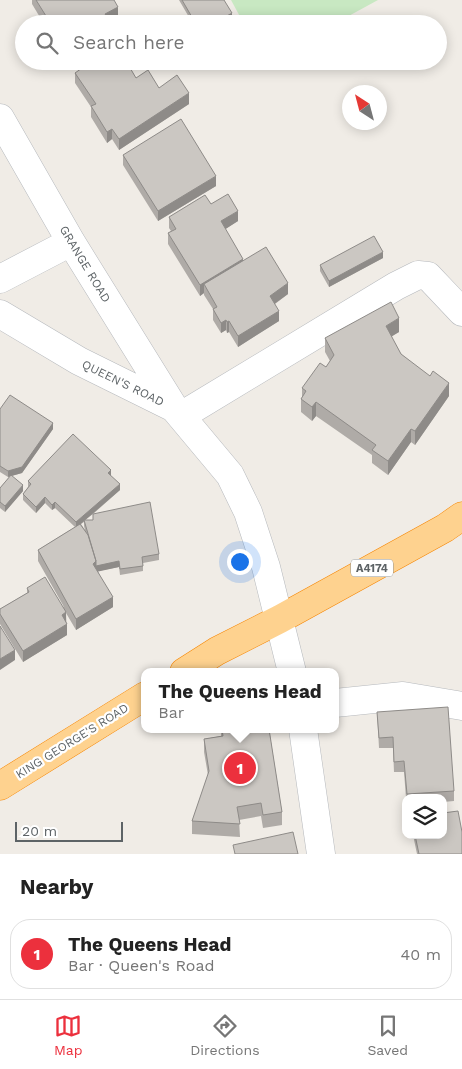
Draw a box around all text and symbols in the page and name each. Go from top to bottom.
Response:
search box [15,15,447,70]
icon: search [33,29,61,57]
text: Search here [73,31,184,54]
north arrow [342,85,387,130]
street label: GRANGE ROAD [57,223,113,305]
street label: QUEEN'S ROAD [80,357,166,409]
your location [227,549,253,575]
road number: A4174 [351,560,393,576]
popup [141,668,339,733]
text: The Queens Head [158,680,322,703]
street label: KING GEORGE'S ROAD [13,701,131,781]
text: Bar [158,703,184,722]
pin: 1 [224,749,256,787]
map controls [402,794,447,839]
button: layers [402,794,447,839]
scale bar [15,819,122,842]
text: 20 m [22,823,57,839]
text: Nearby [20,874,93,899]
text: The Queens Head [68,933,231,956]
text: 1 [34,945,40,964]
text: 40 m [401,945,441,964]
text: Bar · Queen's Road [68,956,215,975]
tab: Map [54,1012,83,1058]
tab: Directions [190,1012,260,1058]
tab: Saved [367,1012,408,1058]

